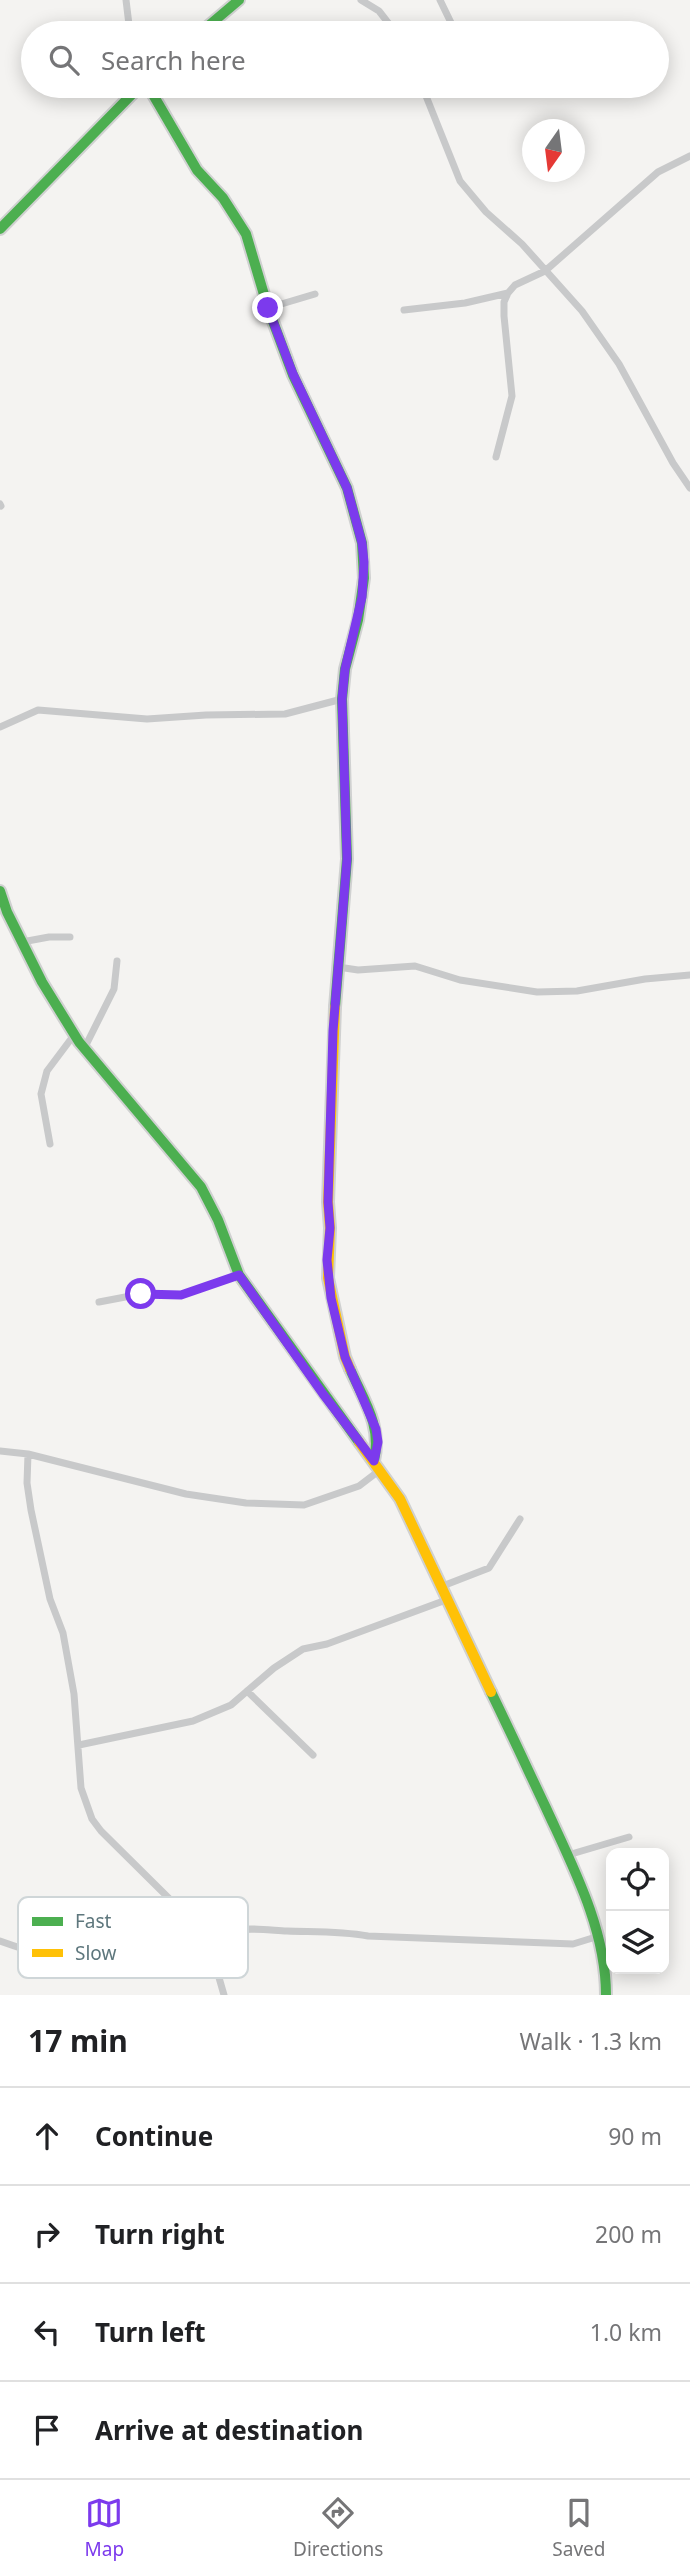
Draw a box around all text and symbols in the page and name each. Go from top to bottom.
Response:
search box [21,21,669,98]
icon: search [45,41,83,79]
text: Search here [101,42,246,78]
north arrow [522,119,585,182]
route end [252,292,283,323]
route start [125,1278,156,1309]
map controls [606,1848,669,1974]
button: locate [606,1848,669,1911]
legend [18,1897,248,1978]
text: Fast [75,1908,112,1934]
button: layers [606,1911,669,1974]
text: Slow [75,1940,116,1966]
text: 17 min [28,2020,128,2061]
text: Walk · 1.3 km [520,2025,662,2057]
icon: ahead [28,2117,66,2155]
text: Continue [95,2118,213,2154]
text: 90 m [608,2120,662,2152]
icon: right [28,2215,66,2253]
text: Turn right [95,2216,225,2252]
text: 200 m [595,2218,662,2250]
icon: left [28,2313,66,2351]
text: Turn left [95,2314,206,2350]
text: 1.0 km [590,2316,662,2348]
icon: arrive [28,2411,66,2449]
text: Arrive at destination [95,2412,364,2448]
tab: Map [85,2494,124,2562]
tab: Directions [293,2494,383,2562]
tab: Saved [552,2494,605,2562]

